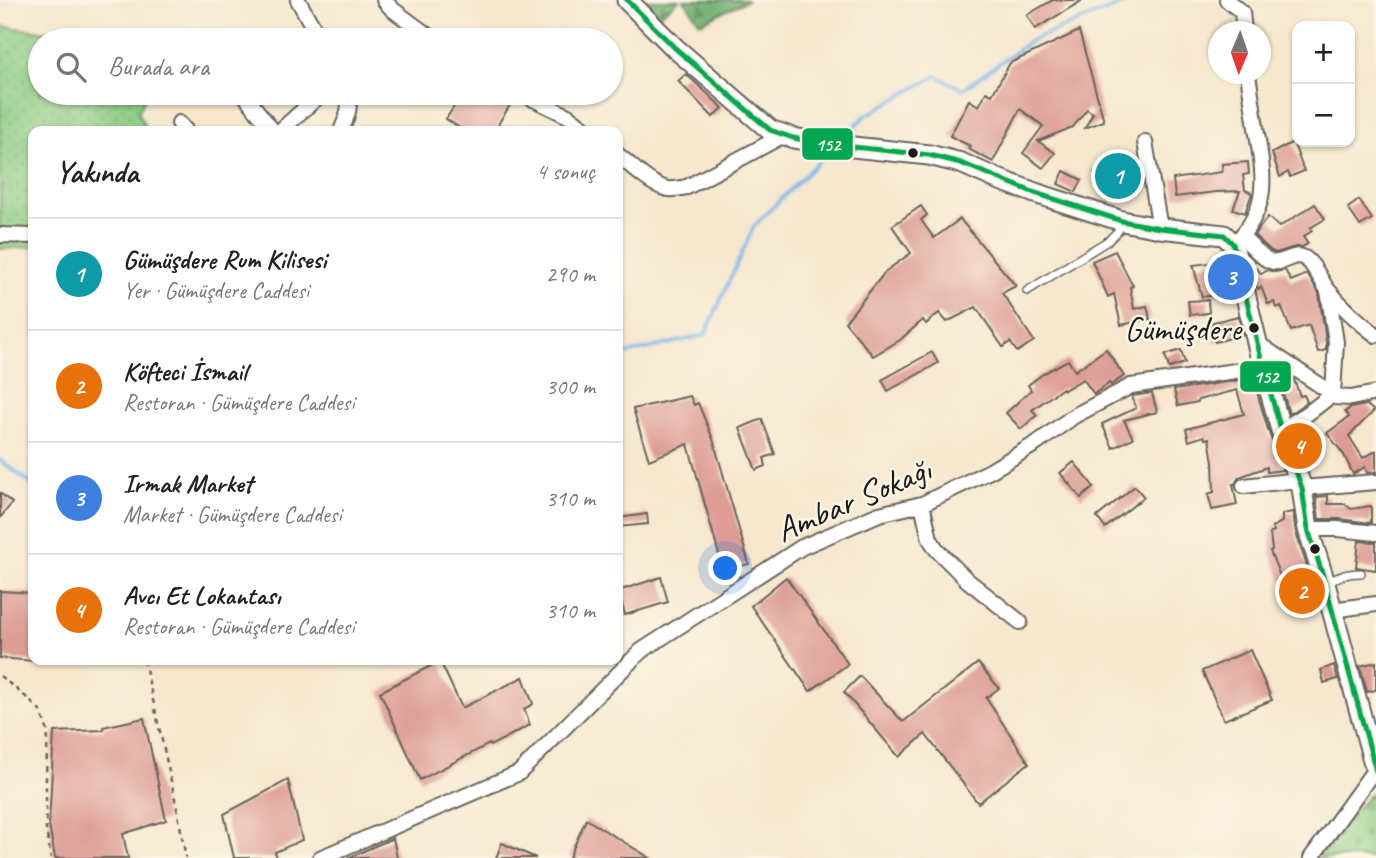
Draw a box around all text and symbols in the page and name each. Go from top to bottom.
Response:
north arrow [1208,21,1271,84]
map controls [1292,21,1355,147]
button: + [1292,21,1355,84]
search box [28,28,623,105]
icon: search [52,48,90,86]
text: Burada ara [108,50,209,83]
button: − [1292,84,1355,147]
line badge: 152 [801,127,854,161]
text: 152 [815,133,843,157]
unlabelled marker [906,146,920,160]
pin: 1 [1095,150,1141,202]
text: Yakında [56,153,138,191]
text: 4 sonuç [536,157,595,186]
text: Gümüşdere Rum Kilisesi [123,243,326,276]
pin: 3 [1208,251,1254,303]
text: 1 [74,260,84,289]
text: 290 m [546,260,595,289]
text: Yer · Gümüşdere Caddesi [123,276,309,305]
place label: Gümüşdere [1124,308,1243,350]
marker: Gümüşdere [1247,321,1261,335]
text: Köfteci İsmail [123,355,247,388]
line badge: 152 [1239,360,1292,393]
text: 152 [1253,365,1281,389]
text: 2 [74,372,84,401]
text: 300 m [546,372,595,401]
text: Restoran · Gümüşdere Caddesi [123,388,354,417]
pin: 4 [1276,420,1322,472]
street label: Ambar Sokağı [769,446,939,552]
text: Irmak Market [123,467,252,500]
text: 3 [74,484,84,513]
text: 310 m [546,484,595,513]
text: Market · Gümüşdere Caddesi [123,500,342,529]
unlabelled marker [1308,542,1322,556]
your location [708,551,742,585]
pin: 2 [1279,565,1325,617]
text: Avcı Et Lokantası [123,579,280,612]
text: 4 [74,596,84,625]
text: 310 m [546,596,595,625]
text: Restoran · Gümüşdere Caddesi [123,612,354,641]

